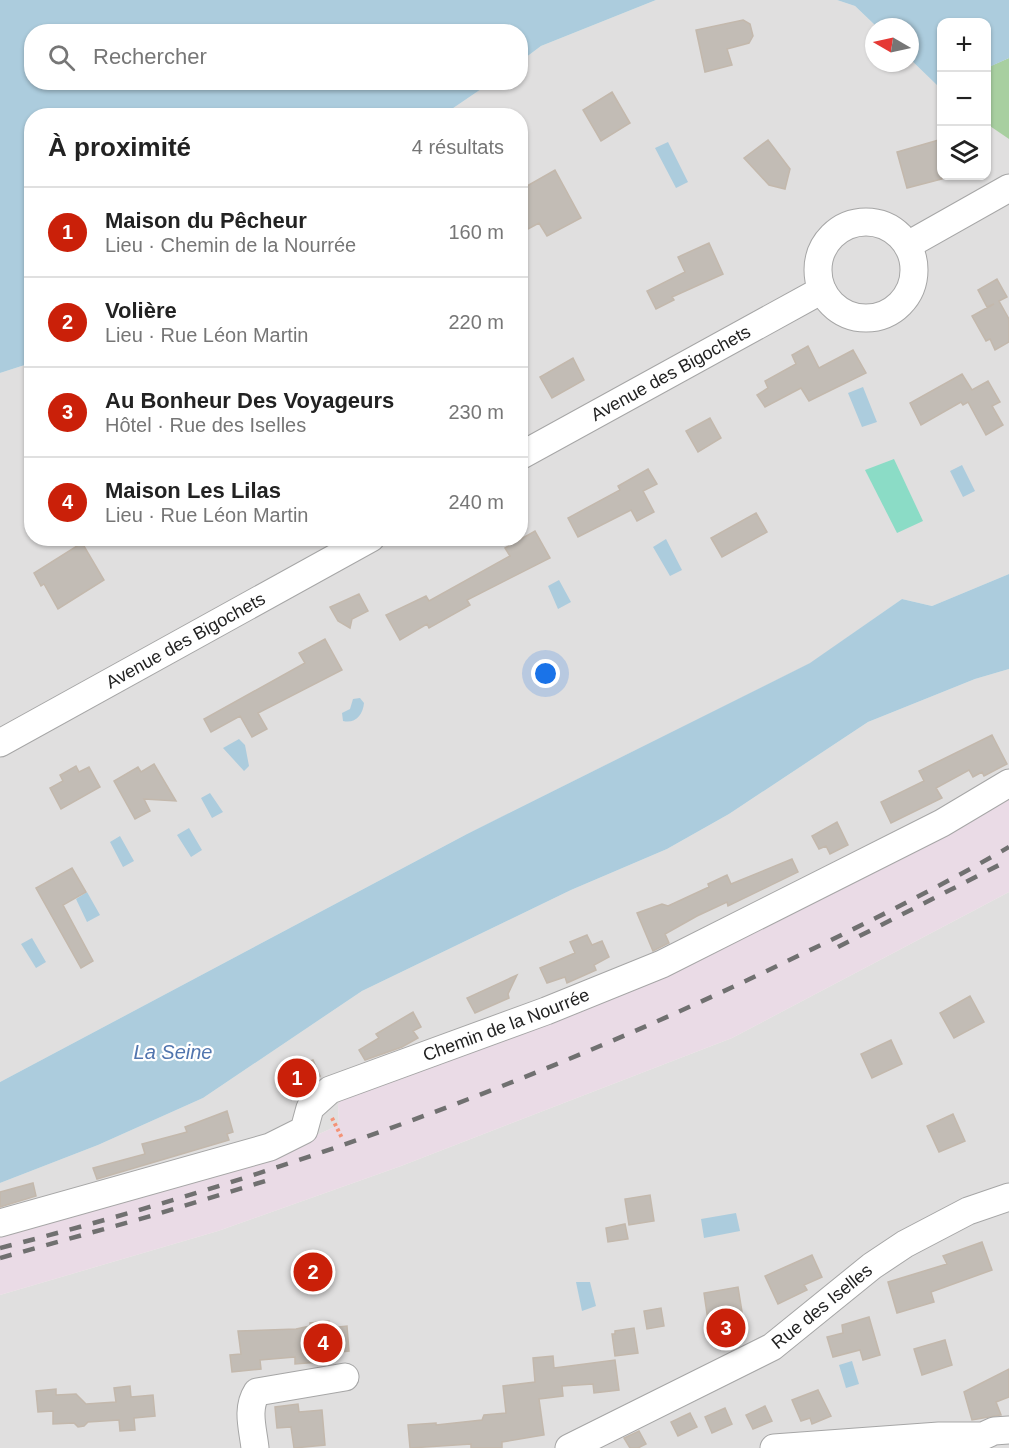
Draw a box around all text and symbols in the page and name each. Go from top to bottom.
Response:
north arrow [865,18,919,72]
map controls [937,18,991,180]
button: + [937,18,991,72]
search box [24,24,528,90]
icon: search [45,41,78,74]
text: Rechercher [93,44,207,69]
button: − [937,72,991,126]
button: layers [937,126,991,180]
text: À proximité [48,132,191,162]
text: 4 résultats [412,136,504,158]
text: Maison du Pêcheur [105,208,307,233]
text: 1 [62,221,73,243]
text: 160 m [448,221,504,243]
text: Lieu · Chemin de la Nourrée [105,234,356,256]
text: Volière [105,298,177,323]
text: 2 [62,311,73,333]
text: 220 m [448,311,504,333]
street label: Avenue des Bigochets [588,321,754,425]
text: Lieu · Rue Léon Martin [105,324,308,346]
text: Au Bonheur Des Voyageurs [105,388,394,413]
text: 3 [62,401,73,423]
text: 230 m [448,401,504,423]
text: Hôtel · Rue des Iselles [105,414,306,436]
text: Maison Les Lilas [105,478,281,503]
text: 4 [62,491,73,513]
text: 240 m [448,491,504,513]
text: Lieu · Rue Léon Martin [105,504,308,526]
street label: Avenue des Bigochets [102,588,269,692]
your location [531,659,560,688]
street label: Chemin de la Nourrée [420,984,592,1065]
water label: La Seine [134,1041,212,1063]
pin: 1 [278,1056,316,1100]
pin: 2 [294,1250,332,1294]
street label: Rue des Iselles [768,1260,876,1353]
pin: 3 [706,1306,746,1350]
pin: 4 [304,1320,342,1366]

